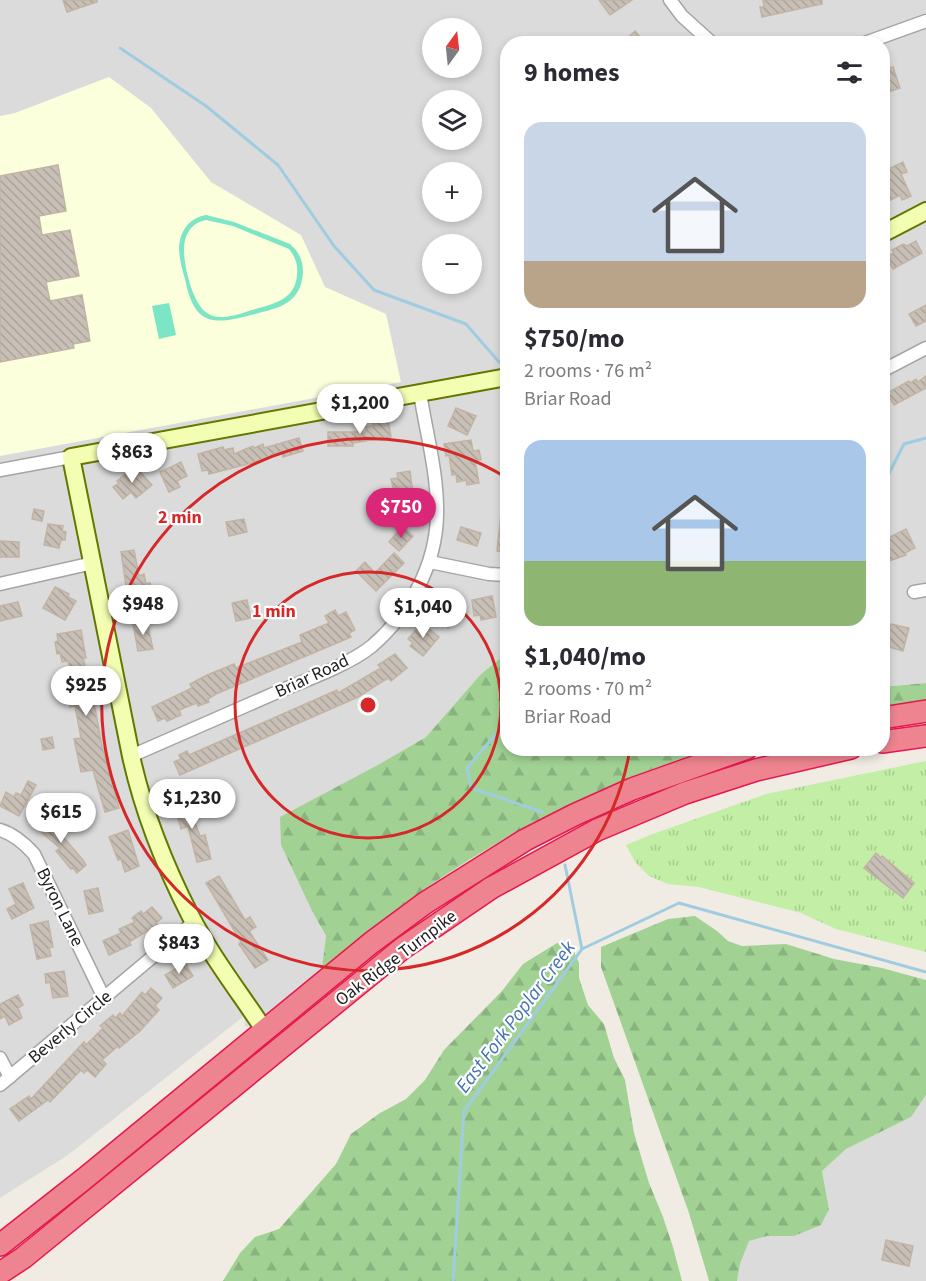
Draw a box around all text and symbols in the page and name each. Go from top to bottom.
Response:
north arrow [422,18,482,78]
map controls [422,18,482,294]
text: 9 homes [524,54,619,91]
icon: filters [833,56,866,89]
button: layers [422,90,482,150]
icon: home [641,161,749,269]
button: + [422,162,482,222]
button: − [422,234,482,294]
text: $750/mo [524,320,624,357]
text: 2 rooms · 76 m² [524,357,652,385]
pin: $1,200 [311,384,409,435]
text: Briar Road [524,385,612,413]
text: $1,200 [331,389,389,417]
pin: $863 [96,433,168,484]
text: $863 [111,438,153,466]
icon: home [641,479,749,587]
pin: $750 [365,488,437,539]
text: $750 [380,493,422,521]
text: 2 min [158,505,202,530]
pin: $948 [107,585,179,636]
pin: $1,040 [374,588,472,639]
text: $948 [122,590,164,618]
text: $1,040 [394,593,452,621]
text: 1 min [252,599,296,624]
text: $1,040/mo [524,638,646,675]
street label: Briar Road [271,648,353,704]
pin: $925 [50,666,122,717]
text: $925 [65,671,107,699]
text: 2 rooms · 70 m² [524,675,652,703]
centre of rings [358,695,378,715]
text: Briar Road [524,703,612,731]
pin: $1,230 [143,779,241,830]
text: $1,230 [163,784,221,812]
pin: $615 [25,793,97,844]
text: $615 [40,798,82,826]
street label: Byron Lane [30,863,90,951]
street label: Oak Ridge Turnpike [330,904,462,1012]
pin: $843 [143,924,215,975]
text: $843 [158,929,200,957]
water label: East Fork Poplar Creek [450,935,583,1099]
street label: Beverly Circle [23,985,117,1069]

